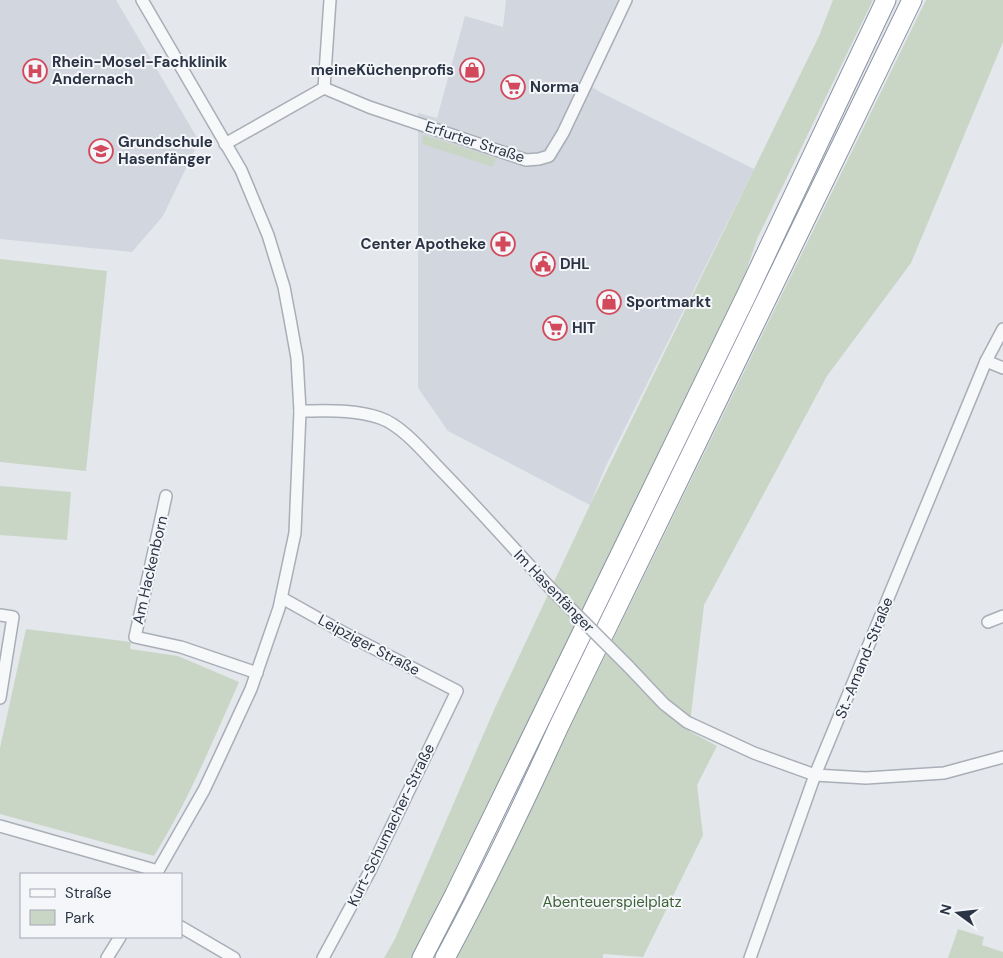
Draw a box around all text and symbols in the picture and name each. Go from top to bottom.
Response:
place label: Rhein-Mosel-Fachklinik Andernach [52,52,228,89]
shop icon: meineKüchenprofis [459,57,485,83]
hospital icon: Rhein-Mosel-Fachklinik Andernach [22,58,48,84]
place label: meineKüchenprofis [311,60,454,80]
supermarket icon: Norma [500,74,526,100]
place label: Norma [530,77,579,97]
street label: Erfurter Straße [423,116,527,168]
place label: Grundschule Hasenfänger [118,132,213,169]
school or university icon: Grundschule Hasenfänger [88,138,114,164]
pharmacy icon: Center Apotheke [490,231,516,257]
place label: Center Apotheke [360,234,486,254]
public building icon: DHL [530,251,556,277]
place label: DHL [560,254,590,274]
shop icon: Sportmarkt [596,289,622,315]
place label: Sportmarkt [626,292,711,312]
supermarket icon: HIT [542,315,568,341]
place label: HIT [572,318,596,338]
street label: Am Hackenborn [128,514,172,626]
street label: Im Hasenfänger [509,545,599,637]
street label: St.-Amand-Straße [830,594,898,722]
street label: Leipziger Straße [315,610,423,680]
street label: Kurt-Schumacher-Straße [343,740,439,910]
legend [20,873,182,938]
text: Straße [65,883,112,903]
north arrow [933,888,983,938]
park label: Abenteuerspielplatz [542,892,682,912]
text: N [935,902,955,917]
text: Park [65,908,95,928]

